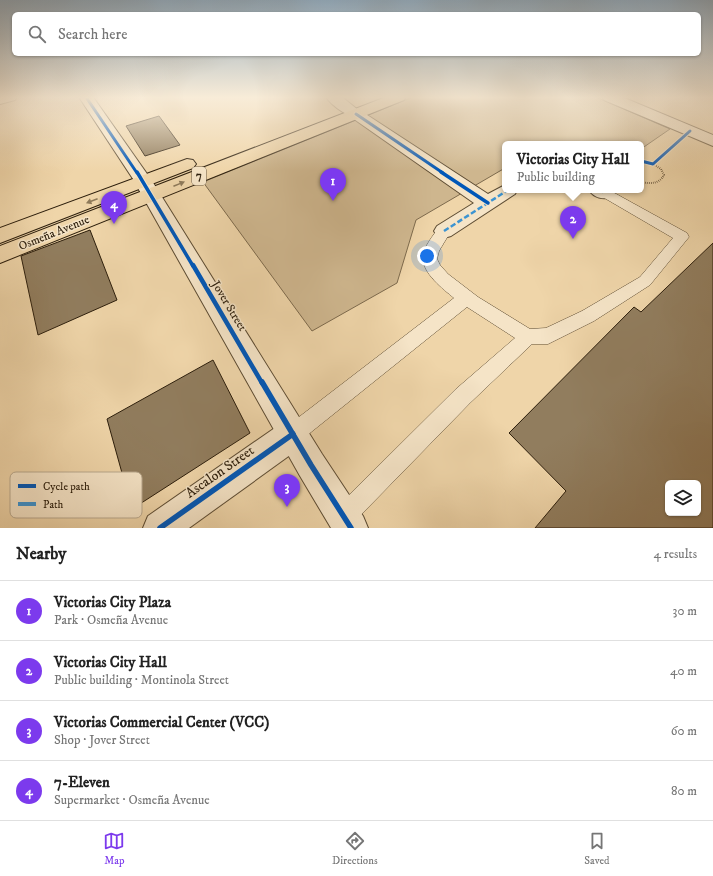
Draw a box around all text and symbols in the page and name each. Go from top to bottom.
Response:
search box [12,12,701,56]
icon: search [26,23,48,45]
text: Search here [58,25,127,44]
popup [502,141,644,193]
text: Victorias City Hall [517,150,629,169]
road number: 7 [192,167,206,185]
pin: 1 [320,168,346,201]
text: Public building [517,169,595,185]
one-way arrow [174,180,186,186]
pin: 4 [101,191,127,224]
one-way arrow [86,198,98,204]
pin: 2 [560,206,586,239]
street label: Osmeña Avenue [16,212,92,254]
your location [417,246,437,266]
street label: Jover Street [208,277,250,334]
street label: Ascalon Street [182,441,258,502]
legend [10,472,142,518]
pin: 3 [274,474,300,507]
text: Cycle path [43,480,90,494]
map controls [665,480,701,516]
button: layers [665,480,701,516]
text: Path [43,498,64,512]
text: Nearby [16,543,66,565]
text: 4 results [654,546,697,562]
text: Victorias City Plaza [54,593,171,612]
text: 1 [27,603,31,619]
text: 30 m [673,603,697,619]
text: Park · Osmeña Avenue [54,612,168,628]
text: Victorias City Hall [54,653,167,672]
text: 2 [26,663,32,679]
text: 40 m [670,663,697,679]
text: Public building · Montinola Street [54,672,229,688]
text: Victorias Commercial Center (VCC) [54,713,269,732]
text: 3 [27,723,31,739]
text: 60 m [671,723,697,739]
text: Shop · Jover Street [54,732,150,748]
text: 7-Eleven [54,773,110,792]
text: 4 [25,783,33,799]
text: 80 m [671,783,697,799]
text: Supermarket · Osmeña Avenue [54,792,210,808]
tab: Map [103,830,125,868]
tab: Directions [332,830,378,868]
tab: Saved [584,830,610,868]

